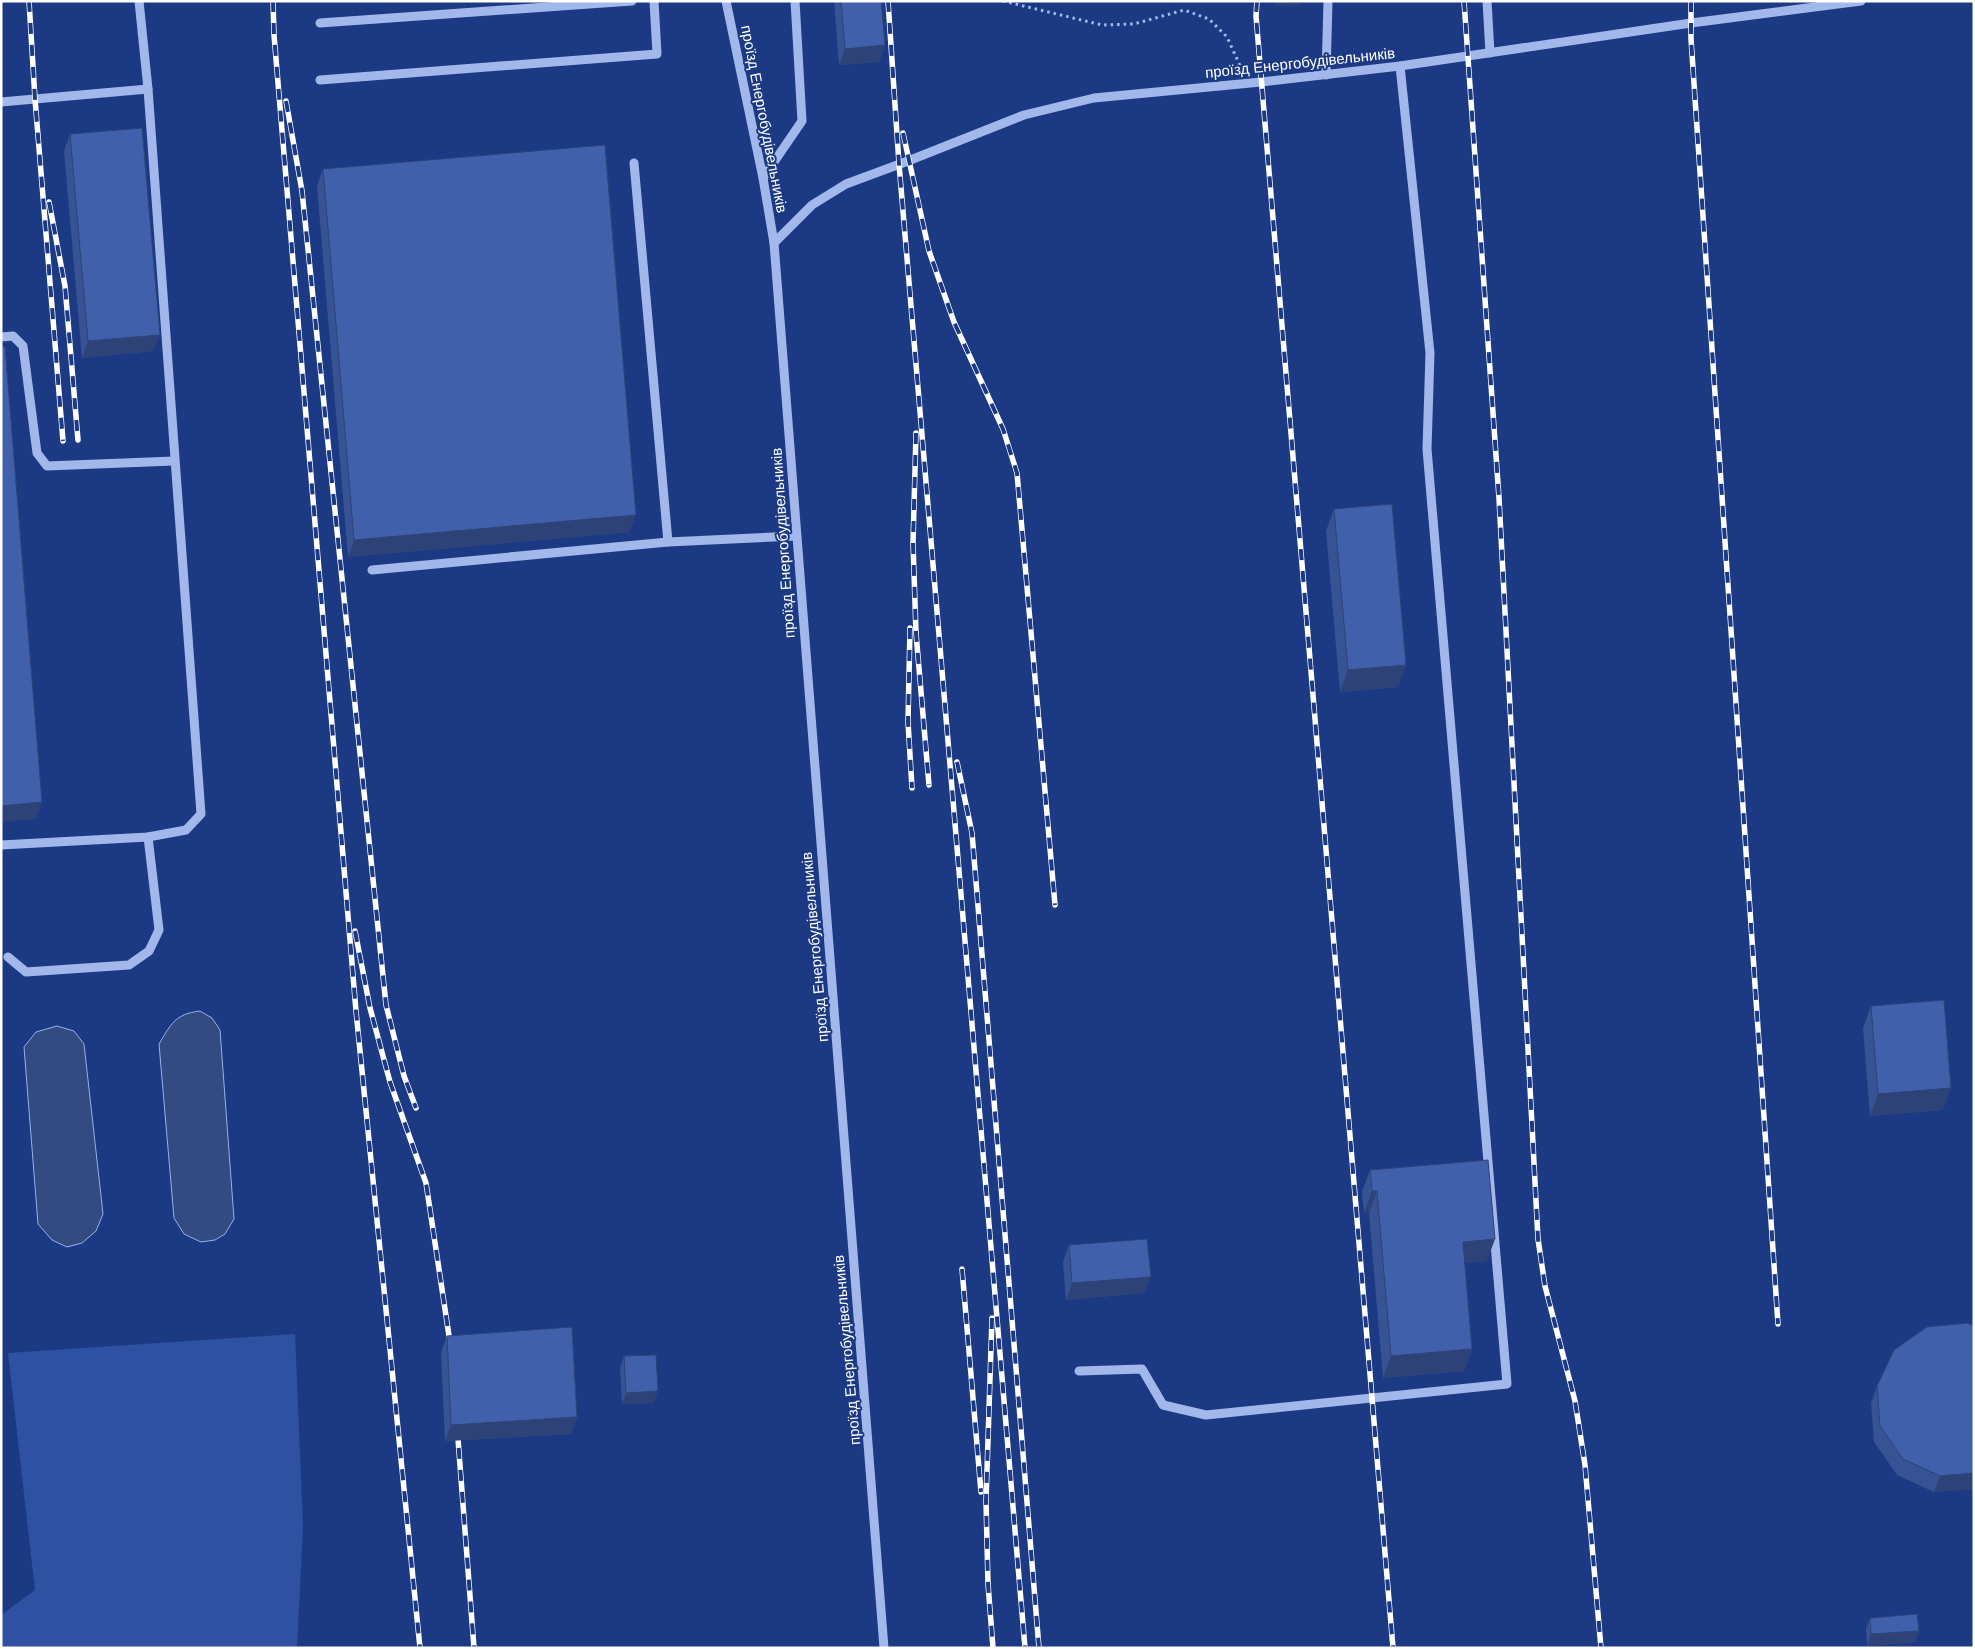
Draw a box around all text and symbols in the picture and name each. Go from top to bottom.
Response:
street label: проїзд Енергобудівельників [736,23,792,215]
street label: проїзд Енергобудівельників [1204,43,1396,83]
street label: проїзд Енергобудівельників [766,447,800,639]
street label: проїзд Енергобудівельників [797,851,833,1043]
street label: проїзд Енергобудівельників [829,1254,865,1446]

